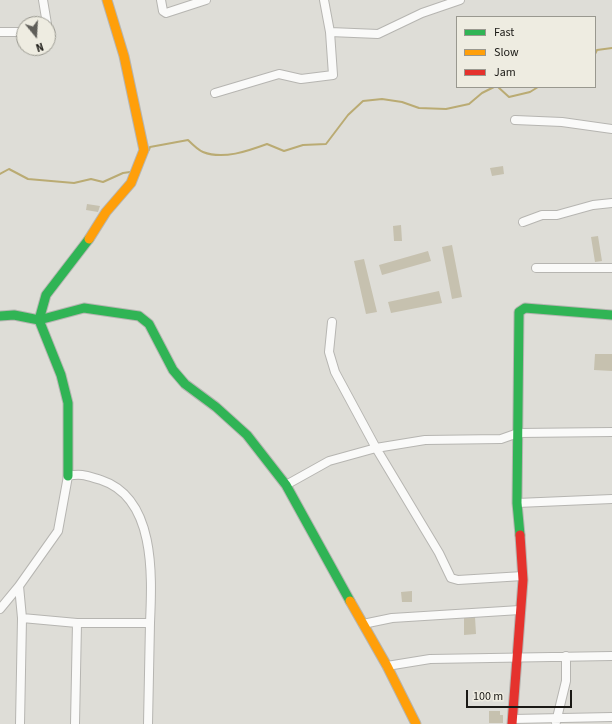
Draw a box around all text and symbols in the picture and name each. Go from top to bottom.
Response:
north arrow [16,16,56,56]
legend [456,16,596,88]
text: Fast [494,24,514,41]
text: N [34,39,45,55]
text: Slow [494,44,519,61]
text: Jam [494,64,516,81]
scale bar [468,682,574,708]
text: 100 m [473,688,503,705]

